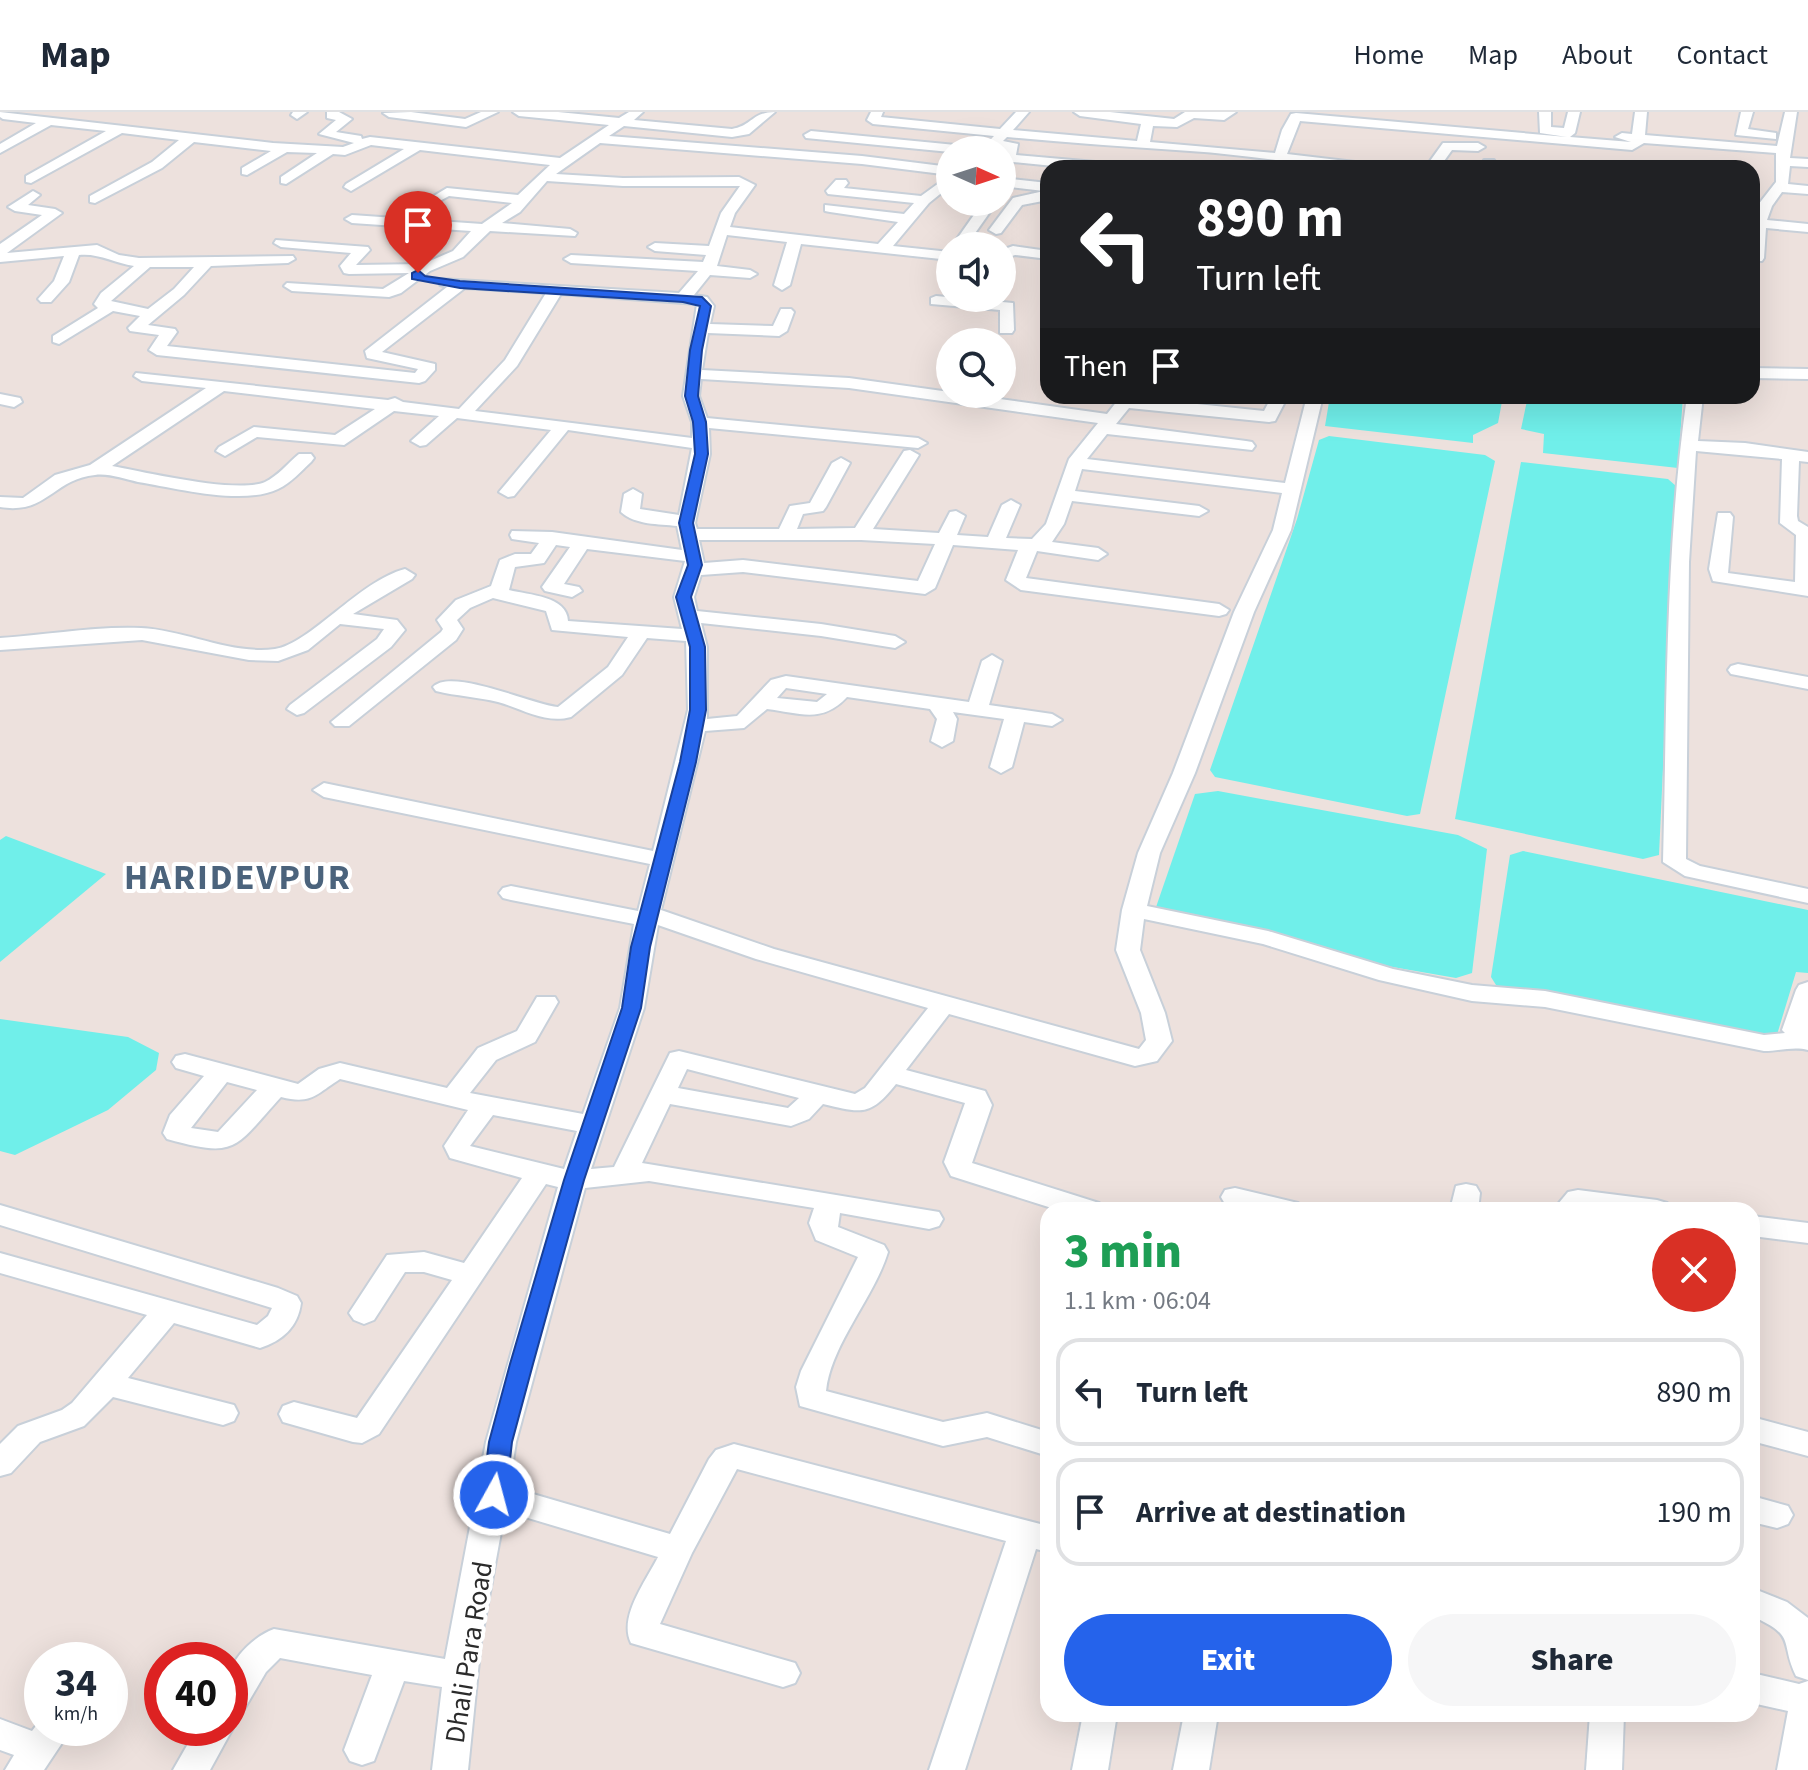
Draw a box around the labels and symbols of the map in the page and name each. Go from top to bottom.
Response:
north arrow [936,136,1016,216]
pin [384,191,452,273]
district label: HARIDEVPUR [124,852,352,903]
position arrow [452,1453,536,1537]
street label: Dhali Para Road [435,1558,503,1746]
speed limit sign: 40 [144,1642,248,1746]

